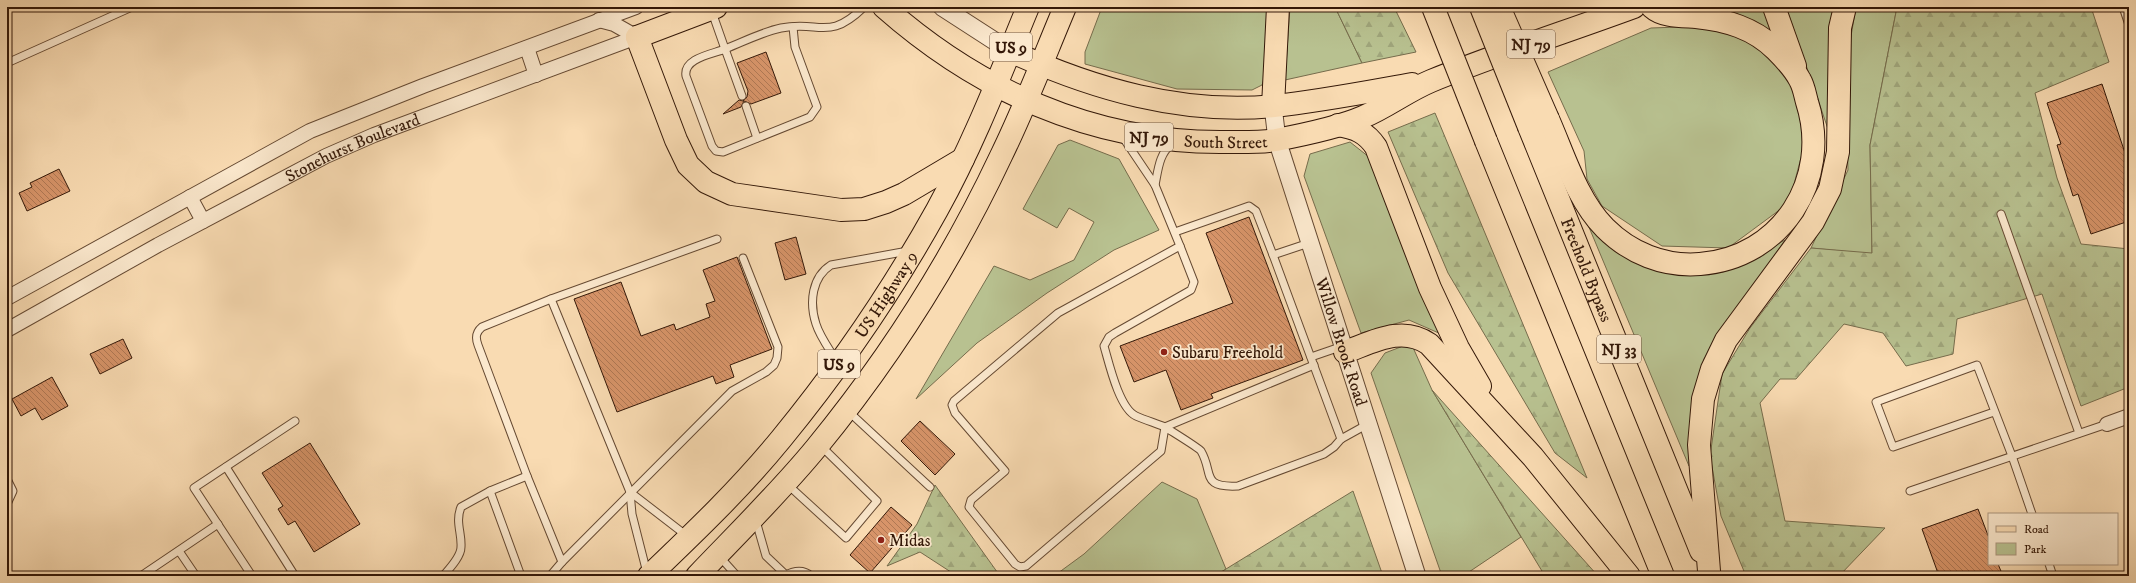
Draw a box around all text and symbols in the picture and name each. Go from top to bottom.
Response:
road number: NJ 79 [1507,30,1555,58]
road number: US 9 [990,33,1032,61]
street label: Stonehurst Boulevard [281,109,424,188]
road number: NJ 79 [1125,123,1173,151]
street label: South Street [1183,131,1269,154]
street label: Freehold Bypass [1555,215,1617,326]
street label: US Highway 9 [850,247,923,343]
street label: Willow Brook Road [1310,274,1372,409]
road number: NJ 33 [1597,335,1641,363]
place label: Subaru Freehold [1172,342,1284,364]
marker: Subaru Freehold [1159,347,1169,357]
road number: US 9 [818,350,860,378]
legend [1988,513,2118,565]
text: Road [2024,522,2049,537]
place label: Midas [889,530,931,552]
marker: Midas [876,535,886,545]
text: Park [2024,542,2046,557]

